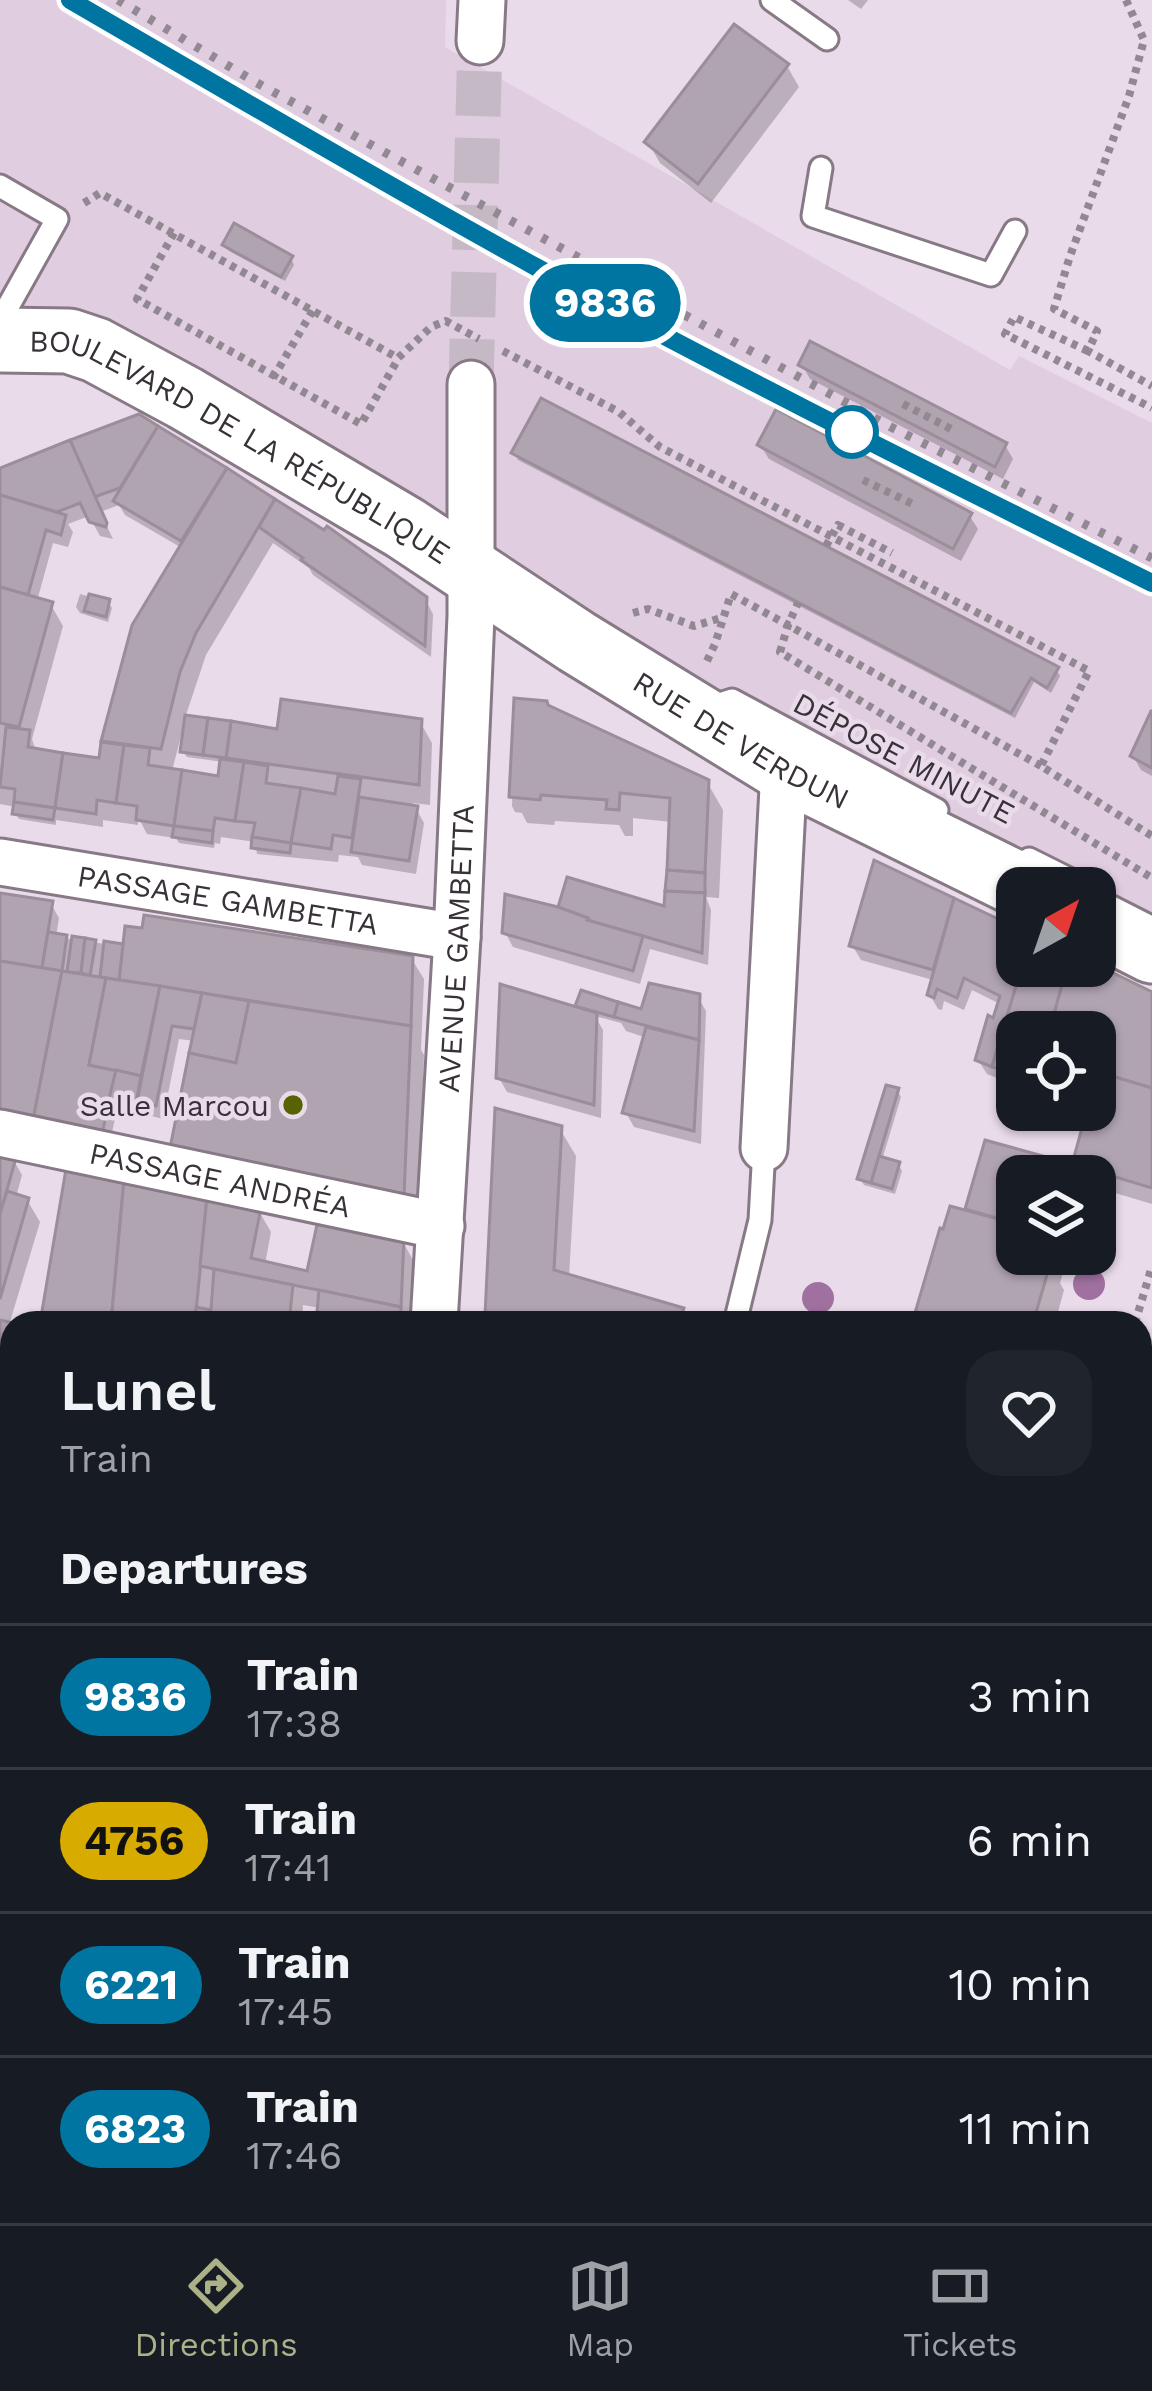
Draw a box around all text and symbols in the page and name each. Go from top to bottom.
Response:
line badge: 9836 [521,264,689,342]
text: 9836 [554,278,656,327]
street label: BOULEVARD DE LA RÉPUBLIQUE [29,323,457,571]
unlabelled marker [827,407,877,457]
street label: RUE DE VERDUN [627,663,855,816]
street label: DÉPOSE MINUTE [788,685,1020,831]
street label: AVENUE GAMBETTA [430,804,480,1094]
street label: PASSAGE GAMBETTA [75,858,381,941]
north arrow [996,867,1116,987]
map controls [996,867,1116,1275]
button: locate [996,1011,1116,1131]
place label: Salle Marcou [80,1088,269,1123]
marker: Salle Marcou [280,1092,306,1118]
street label: PASSAGE ANDRÉA [86,1135,354,1224]
button: layers [996,1155,1116,1275]
button: heart [966,1350,1092,1476]
text: Lunel [60,1357,216,1424]
text: Train [60,1436,153,1481]
text: Departures [60,1542,308,1595]
text: Train [247,1648,359,1701]
text: 3 min [968,1670,1092,1723]
text: 9836 [84,1672,187,1721]
text: 17:38 [247,1701,342,1746]
text: Train [244,1792,357,1845]
text: 6 min [967,1814,1092,1867]
text: 4756 [84,1816,184,1865]
text: 17:41 [244,1845,332,1890]
text: Train [238,1936,351,1989]
text: 10 min [948,1958,1092,2011]
text: 6221 [84,1960,178,2009]
text: 17:45 [238,1989,333,2034]
text: Train [246,2080,359,2133]
text: 11 min [959,2102,1092,2155]
text: 6823 [84,2104,186,2153]
text: 17:46 [246,2133,342,2178]
tab: Directions [135,2253,298,2364]
tab: Map [567,2253,634,2364]
tab: Tickets [903,2253,1018,2364]

